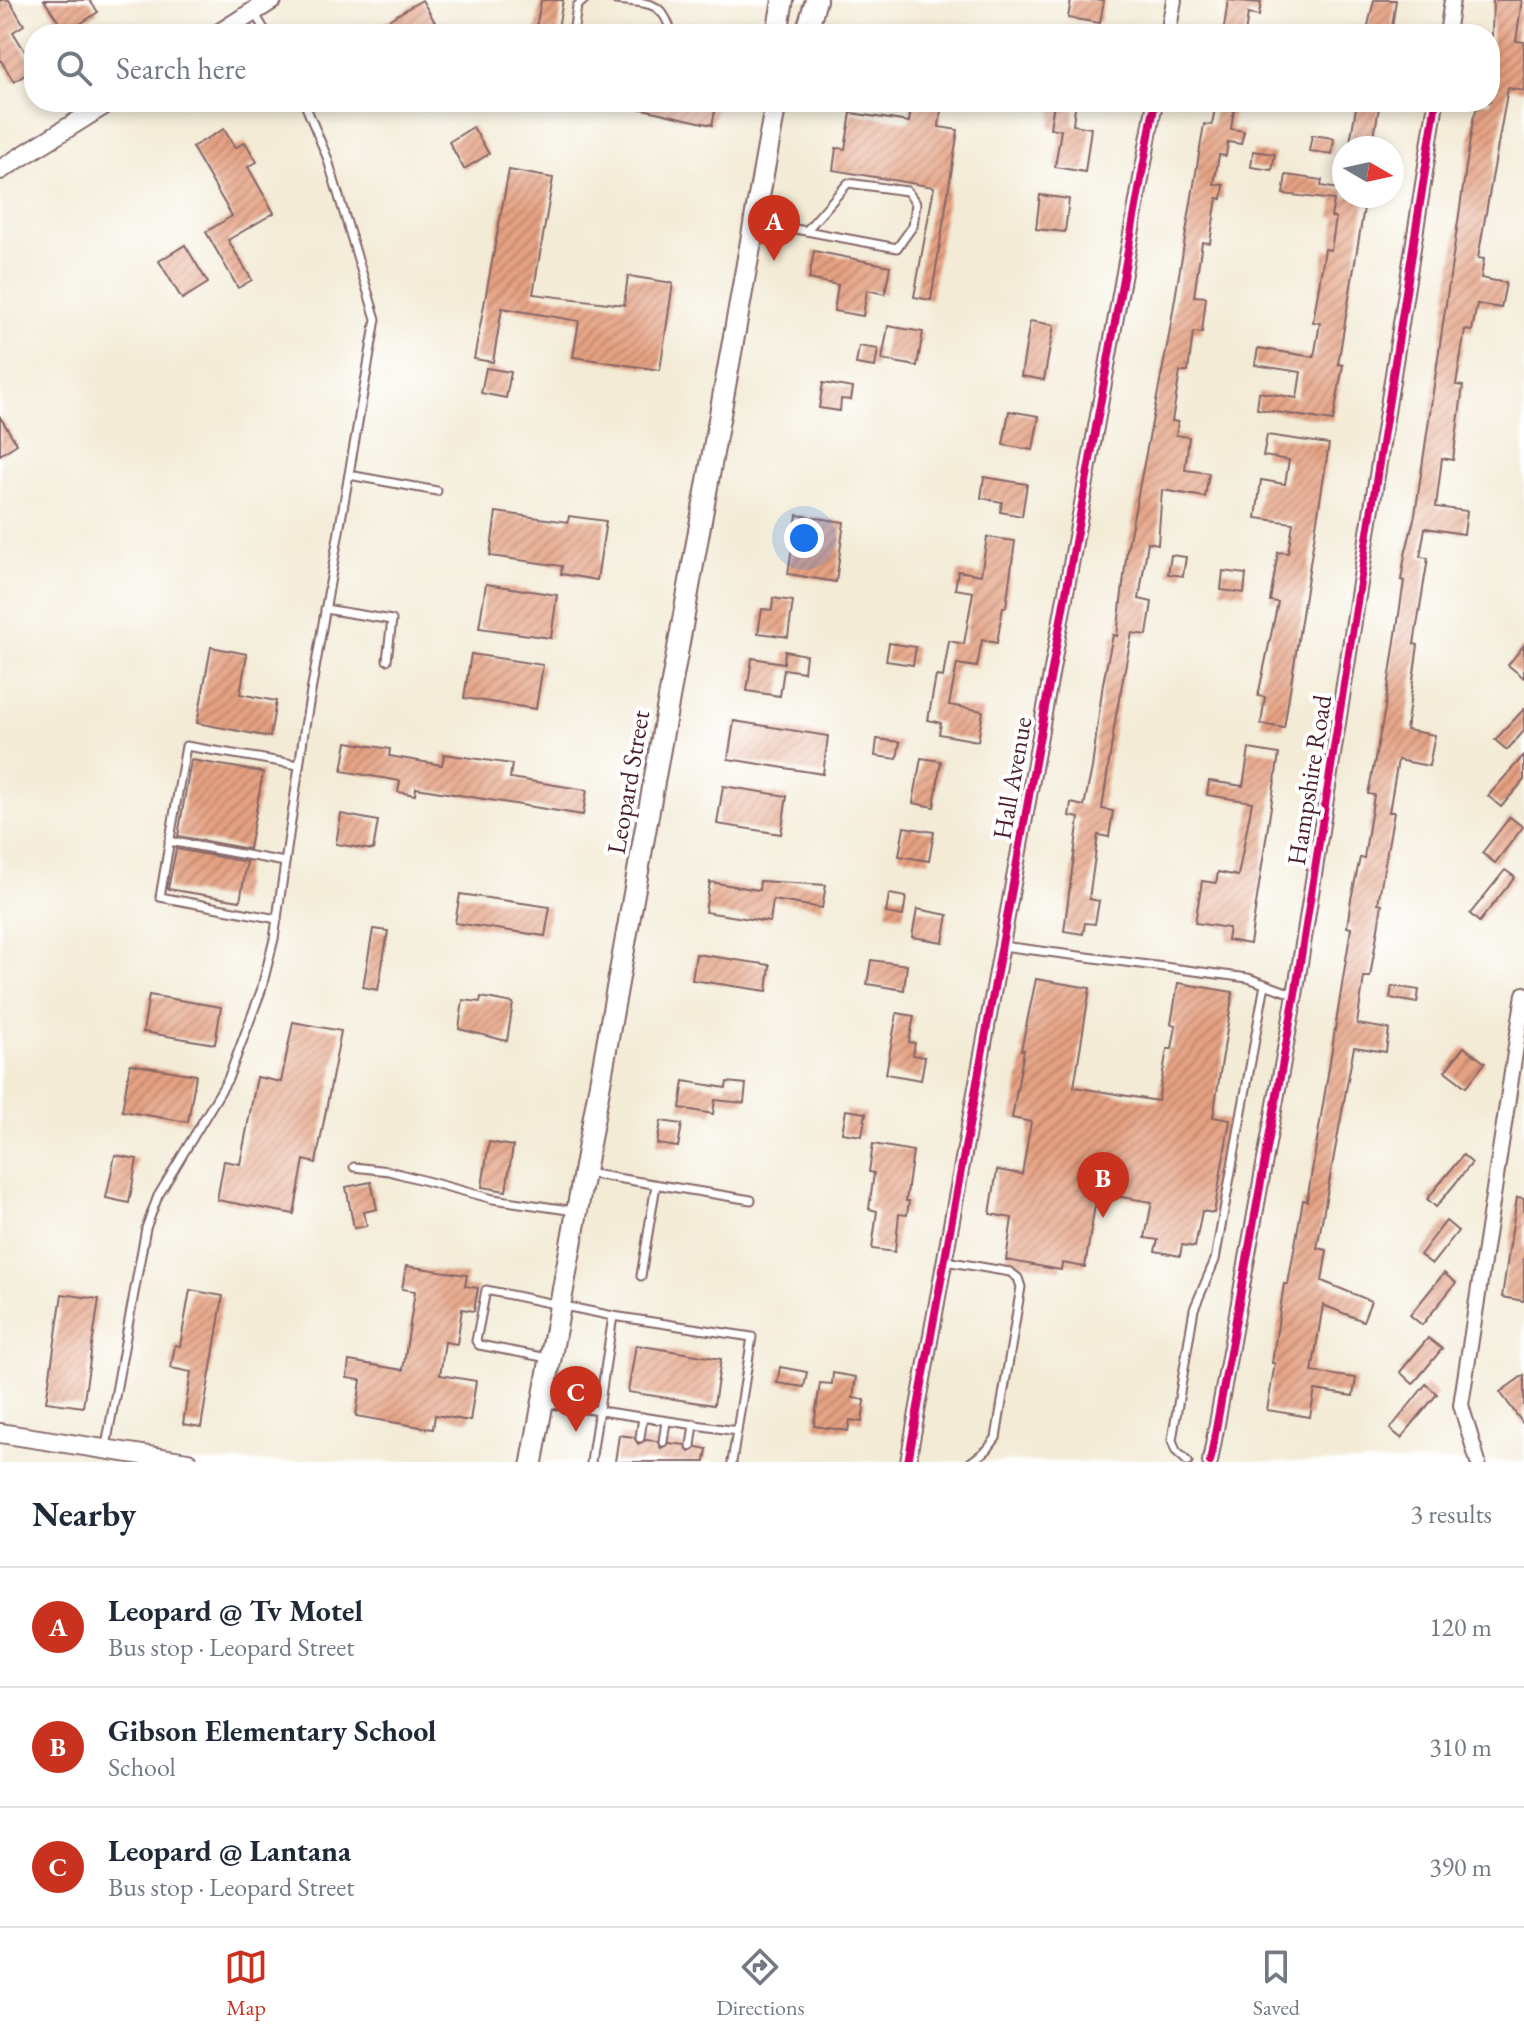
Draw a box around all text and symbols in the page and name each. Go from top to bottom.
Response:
search box [24,24,1500,112]
icon: search [52,46,96,90]
text: Search here [116,49,246,88]
north arrow [1332,136,1404,208]
pin: A [748,195,800,261]
your location [784,518,824,558]
street label: Hampshire Road [1279,692,1339,867]
street label: Leopard Street [599,707,657,857]
street label: Hall Avenue [985,714,1039,842]
pin: B [1077,1152,1129,1218]
pin: C [550,1366,602,1432]
text: Nearby [32,1492,136,1536]
text: 3 results [1411,1497,1492,1531]
text: Leopard @ Tv Motel [108,1591,363,1630]
text: A [49,1610,67,1644]
text: 120 m [1429,1610,1492,1644]
text: Bus stop · Leopard Street [108,1630,355,1664]
text: Gibson Elementary School [108,1711,436,1750]
text: B [50,1730,66,1764]
text: 310 m [1429,1730,1492,1764]
text: School [108,1750,176,1784]
text: Leopard @ Lantana [108,1831,351,1870]
text: C [49,1850,67,1884]
text: 390 m [1429,1850,1492,1884]
text: Bus stop · Leopard Street [108,1870,355,1904]
tab: Map [224,1945,268,2022]
tab: Directions [716,1945,805,2022]
tab: Saved [1253,1945,1300,2022]

